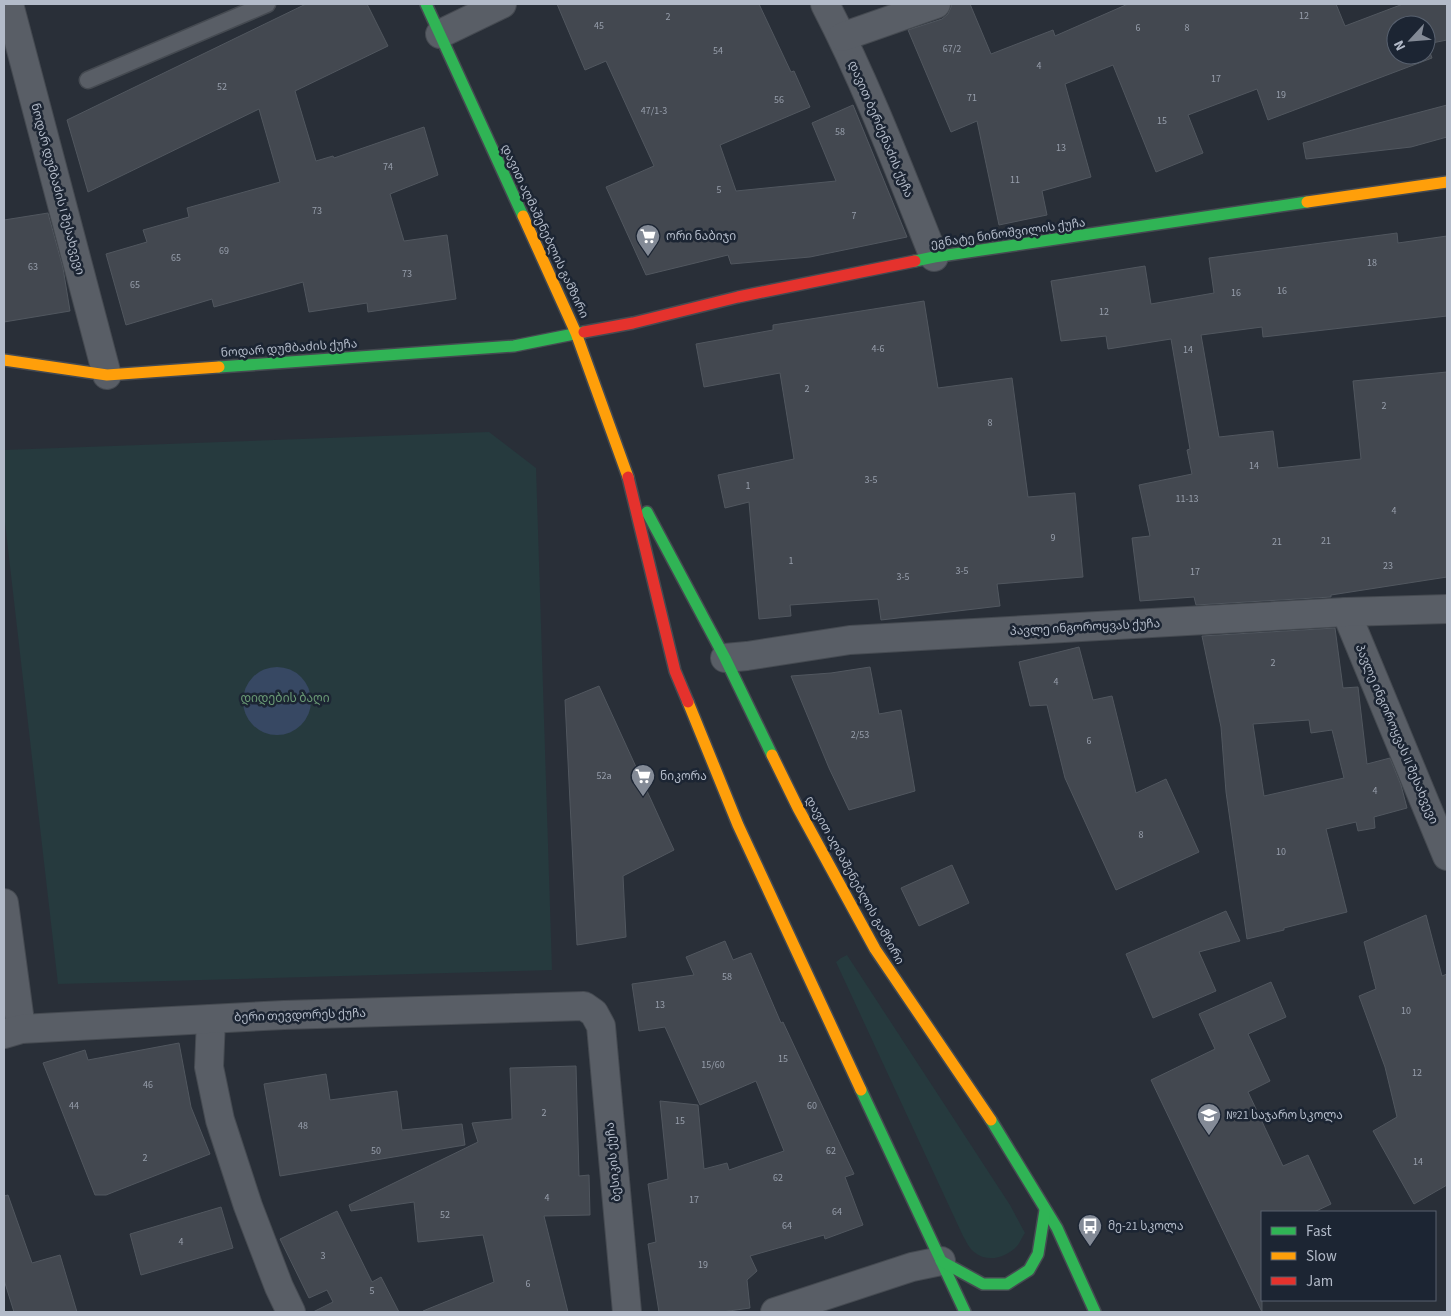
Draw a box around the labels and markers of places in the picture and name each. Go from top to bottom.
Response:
supermarket icon: ორი ნაბიჯი [635,223,661,257]
place label: ორი ნაბიჯი [666,228,736,245]
supermarket icon: ნიკორა [630,763,656,797]
place label: ნიკორა [660,768,707,785]
school or university icon: №21 საჯარო სკოლა [1196,1102,1222,1136]
place label: №21 საჯარო სკოლა [1226,1107,1343,1124]
bus stop icon: მე-21 სკოლა [1077,1213,1103,1247]
place label: მე-21 სკოლა [1108,1218,1184,1235]

